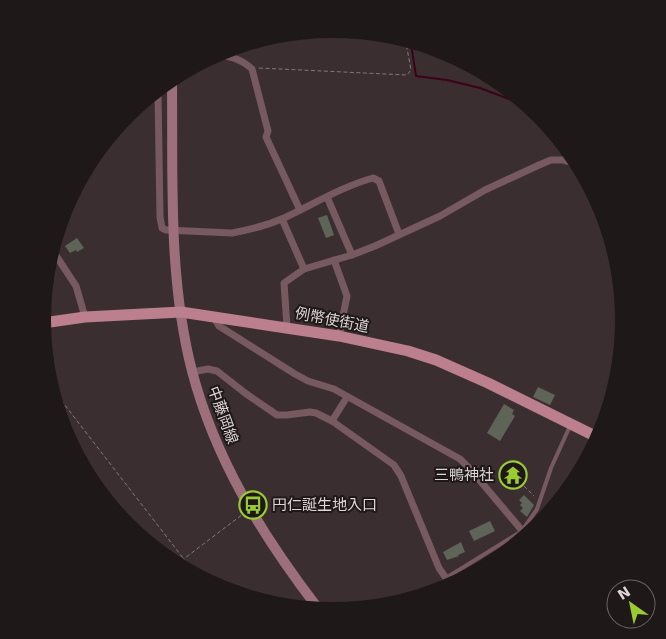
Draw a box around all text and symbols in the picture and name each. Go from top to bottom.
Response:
street label: 例幣使街道 [293,304,371,336]
street label: 中藤岡線 [204,384,242,446]
temple icon: 三鴨神社 [498,460,528,490]
place label: 三鴨神社 [434,466,494,484]
bus stop icon: 円仁誕生地入口 [238,490,268,520]
place label: 円仁誕生地入口 [272,496,377,514]
north arrow [606,579,656,629]
text: N [615,583,633,603]

